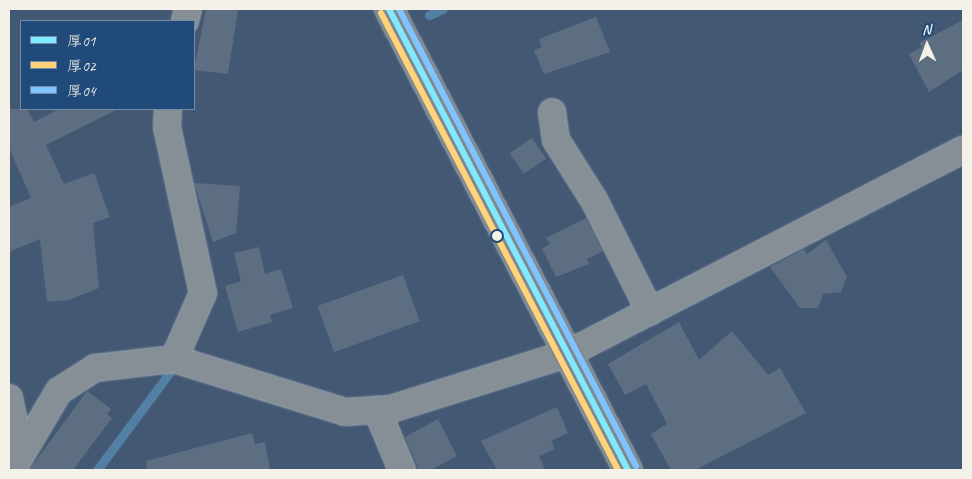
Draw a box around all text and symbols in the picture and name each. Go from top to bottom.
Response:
legend [20,20,195,110]
north arrow [902,20,952,70]
text: N [922,21,931,38]
text: 厚01 [67,32,96,51]
text: 厚02 [67,57,96,76]
text: 厚04 [67,82,96,101]
unlabelled marker [492,231,502,241]

